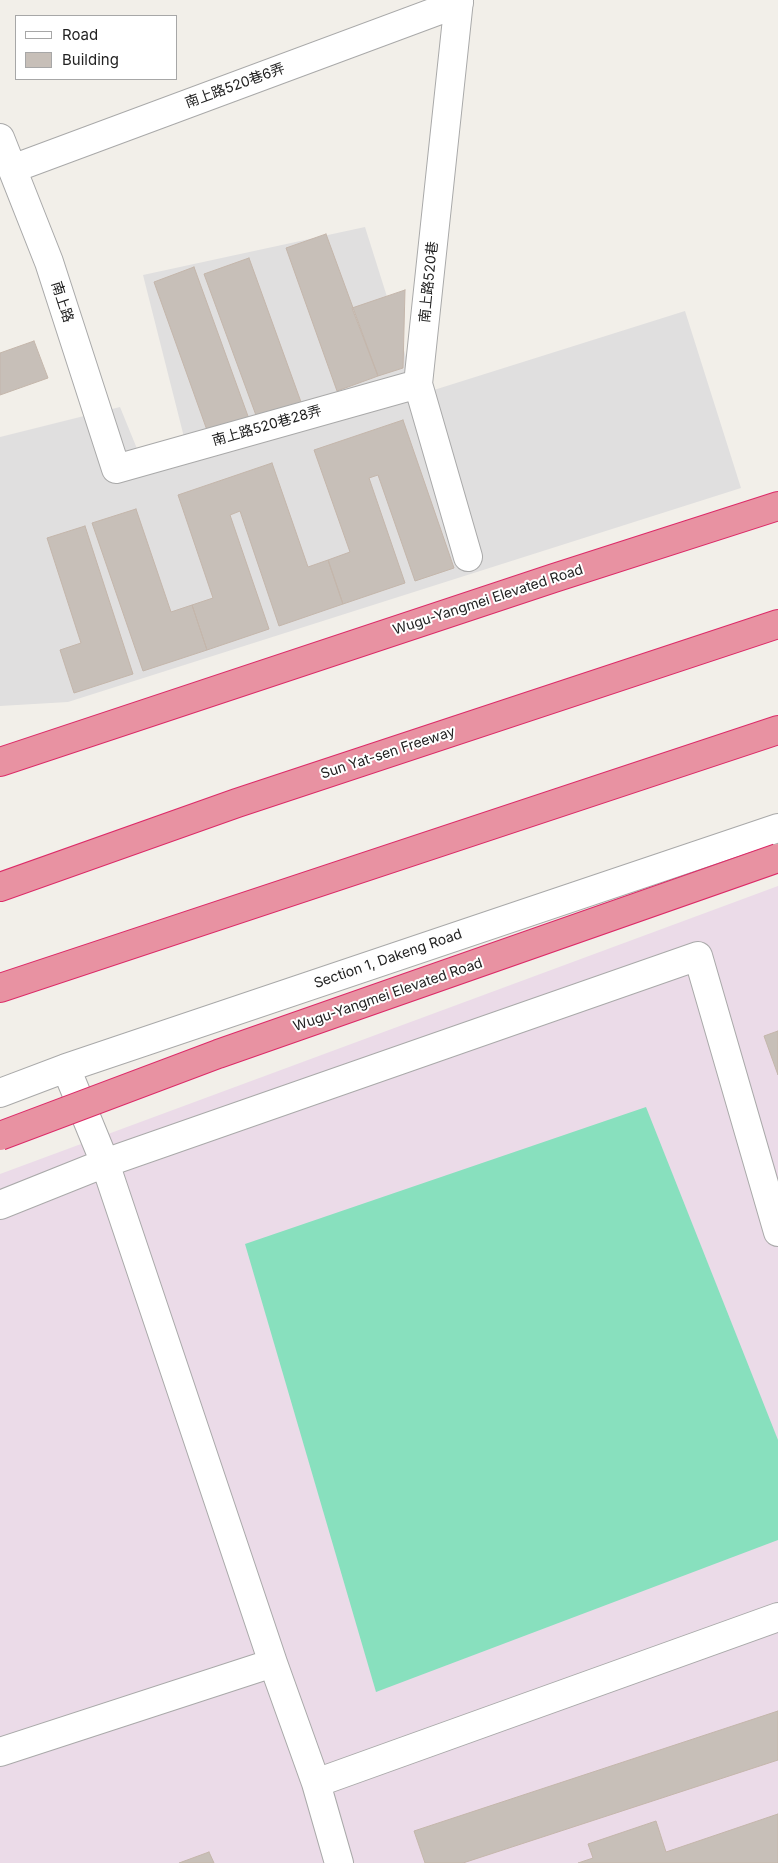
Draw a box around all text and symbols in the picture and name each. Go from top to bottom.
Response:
legend [15,15,178,80]
text: Road [62,25,98,44]
text: Building [62,50,119,69]
street label: 南上路520巷6弄 [183,60,287,112]
street label: 南上路520巷 [416,240,442,324]
street label: 南上路 [48,279,76,325]
street label: 南上路520巷28弄 [210,402,324,450]
street label: Wugu-Yangmei Elevated Road [391,561,585,639]
street label: Sun Yat-sen Freeway [319,723,457,783]
street label: Section 1, Dakeng Road [312,926,464,992]
street label: Wugu-Yangmei Elevated Road [291,955,485,1035]

